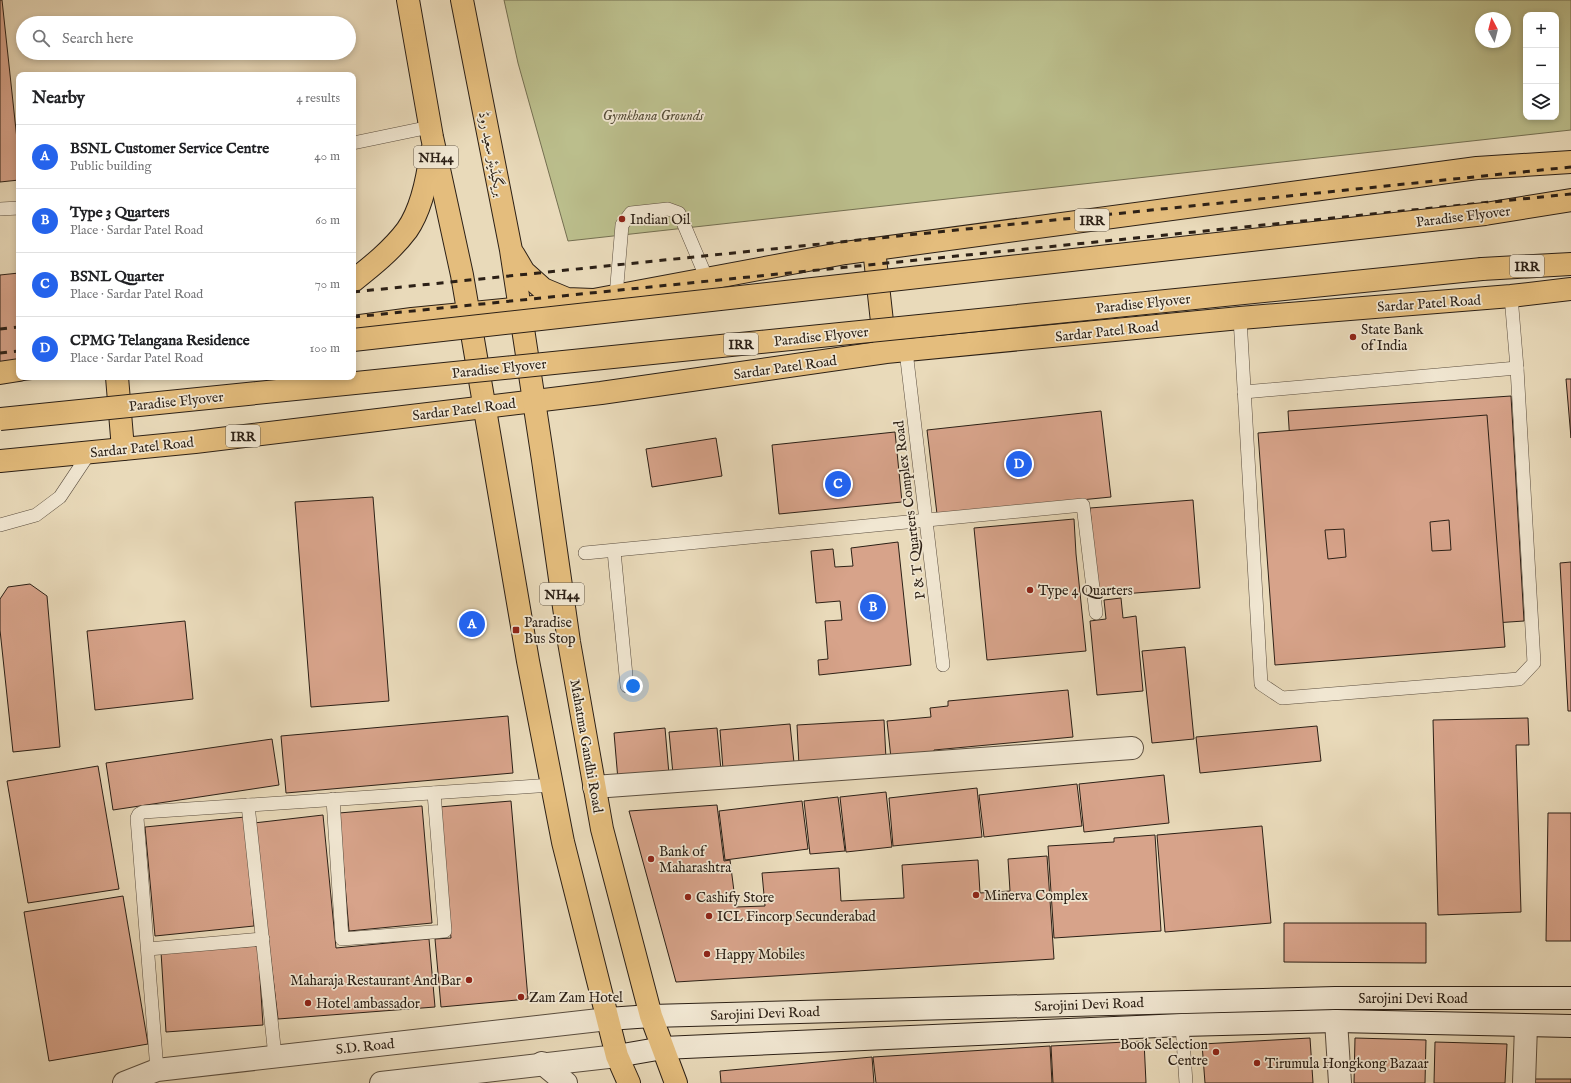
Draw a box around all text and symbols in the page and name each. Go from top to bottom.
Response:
north arrow [1475,12,1511,48]
map controls [1523,12,1559,120]
button: + [1523,12,1559,48]
search box [16,16,356,60]
icon: search [30,27,52,49]
text: Search here [62,29,133,48]
button: − [1523,48,1559,84]
button: layers [1523,84,1559,120]
text: Nearby [32,88,85,109]
text: 4 results [296,90,340,107]
park label: Gymkhana Grounds [603,107,704,125]
street label: بریگیڈیئر سعید روڈ [474,110,509,199]
text: BSNL Customer Service Centre [70,139,269,158]
road number: NH44 [414,146,458,168]
text: A [41,148,49,165]
text: 40 m [314,148,340,165]
text: Public building [70,158,152,175]
street label: Paradise Flyover [1415,202,1511,232]
text: Type 3 Quarters [70,203,170,222]
road number: IRR [1075,209,1109,231]
place label: Indian Oil [630,211,691,229]
text: B [41,212,49,229]
text: 60 m [315,212,340,229]
marker: Indian Oil [617,214,627,224]
text: Place · Sardar Patel Road [70,222,203,239]
road number: IRR [1510,255,1544,277]
text: BSNL Quarter [70,267,164,286]
text: C [40,276,50,293]
text: 70 m [315,276,340,293]
text: Place · Sardar Patel Road [70,286,203,303]
street label: Paradise Flyover [1095,290,1191,318]
street label: Sardar Patel Road [1377,291,1482,317]
street label: Sardar Patel Road [1054,318,1160,346]
place label: State Bank of India [1361,321,1424,355]
street label: Paradise Flyover [773,323,869,351]
text: CPMG Telangana Residence [70,331,250,350]
marker: State Bank of India [1348,332,1358,342]
road number: IRR [724,333,758,355]
text: D [40,340,50,357]
text: 100 m [310,340,340,357]
text: Place · Sardar Patel Road [70,350,203,367]
street label: Sardar Patel Road [732,352,838,384]
street label: Paradise Flyover [451,355,547,383]
street label: Paradise Flyover [128,388,224,416]
street label: Sardar Patel Road [411,395,517,425]
street label: P & T Quarters Complex Road [890,419,930,600]
road number: IRR [226,425,260,447]
street label: Sardar Patel Road [89,434,195,462]
pin: D [1006,449,1032,479]
pin: C [825,469,851,499]
place label: Type 4 Quarters [1038,582,1133,600]
road number: NH44 [540,583,584,605]
marker: Type 4 Quarters [1025,585,1035,595]
pin: B [860,592,886,622]
pin: A [459,609,485,639]
place label: Paradise Bus Stop [524,614,576,648]
marker: Paradise Bus Stop [511,625,521,635]
your location [623,676,643,696]
street label: Mahatma Gandhi Road [565,678,607,815]
place label: Bank of Maharashtra [659,843,732,877]
marker: Bank of Maharashtra [646,854,656,864]
place label: Minerva Complex [984,887,1088,905]
place label: Cashify Store [696,889,775,907]
marker: Minerva Complex [971,890,981,900]
marker: Cashify Store [683,892,693,902]
place label: ICL Fincorp Secunderabad [717,908,876,926]
marker: ICL Fincorp Secunderabad [704,911,714,921]
place label: Happy Mobiles [715,946,805,964]
marker: Happy Mobiles [702,949,712,959]
place label: Maharaja Restaurant And Bar [290,972,461,990]
marker: Maharaja Restaurant And Bar [464,975,474,985]
place label: Zam Zam Hotel [529,989,623,1007]
street label: Sarojini Devi Road [1358,990,1468,1008]
marker: Zam Zam Hotel [516,992,526,1002]
street label: Sarojini Devi Road [1034,994,1145,1016]
place label: Hotel ambassador [316,995,420,1013]
marker: Hotel ambassador [303,998,313,1008]
street label: Sarojini Devi Road [710,1003,821,1025]
street label: S.D. Road [335,1035,396,1059]
place label: Book Selection Centre [1120,1036,1209,1070]
marker: Book Selection Centre [1211,1047,1221,1057]
place label: Tirumula Hongkong Bazaar [1265,1055,1429,1073]
marker: Tirumula Hongkong Bazaar [1252,1058,1262,1068]

